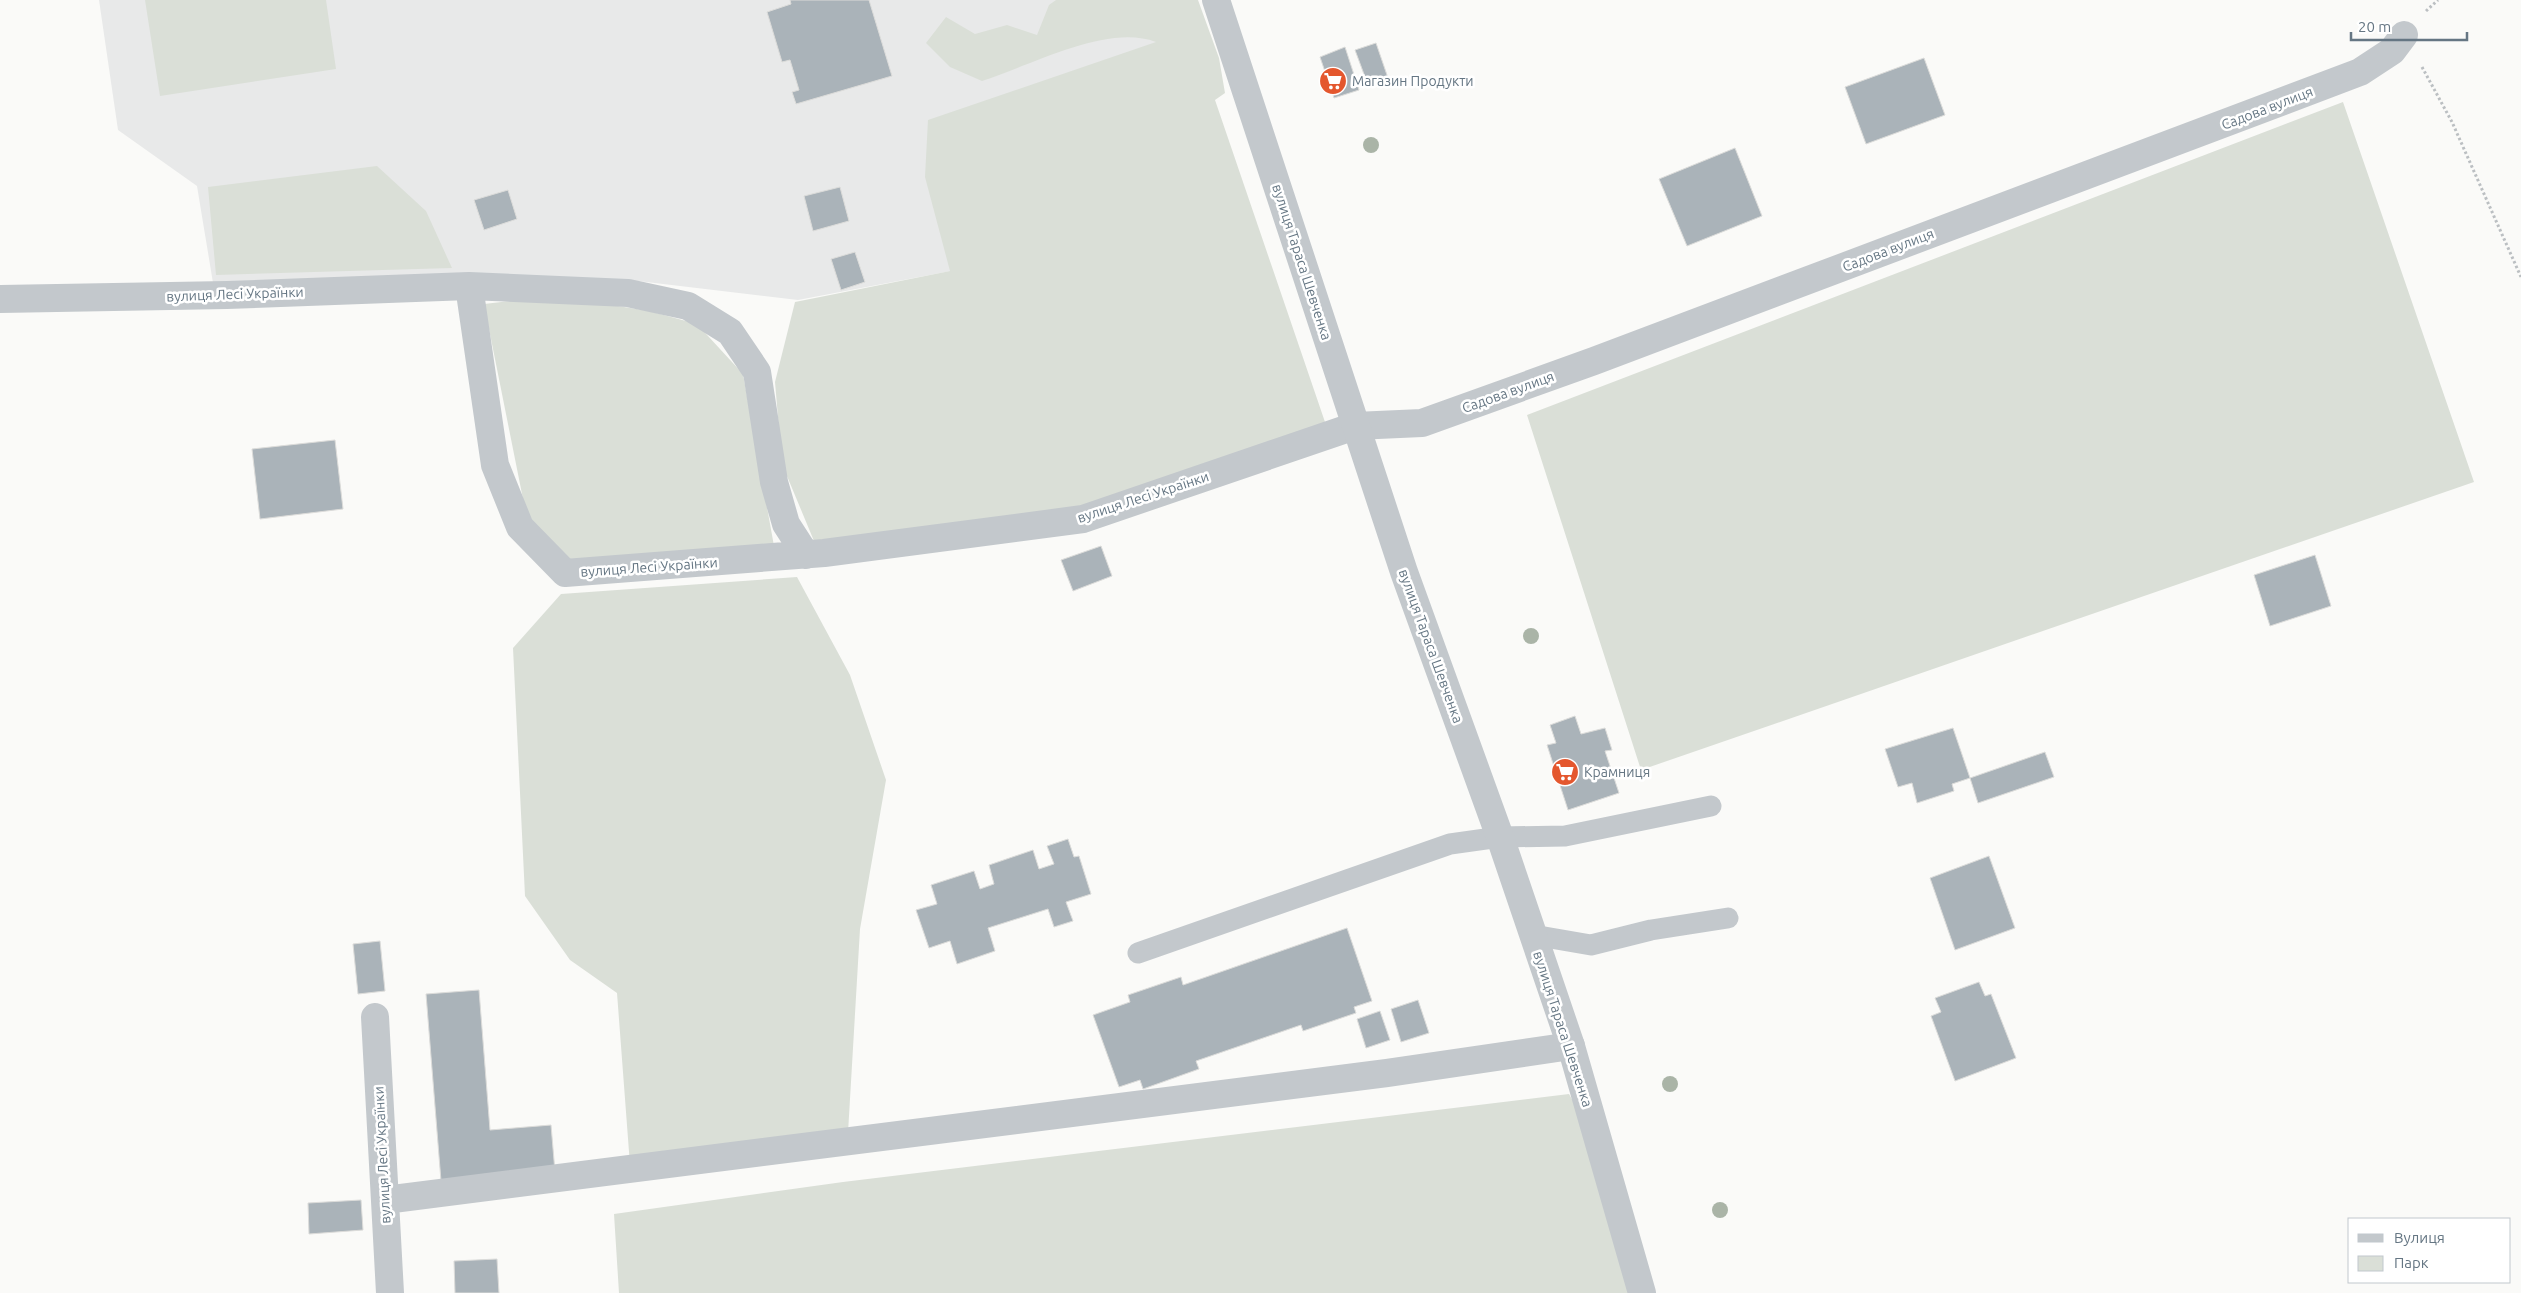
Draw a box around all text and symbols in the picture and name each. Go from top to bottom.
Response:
scale bar [2351,10,2467,42]
text: 20 m [2358,18,2391,35]
supermarket icon: Магазин Продукти [1318,66,1348,96]
place label: Магазин Продукти [1352,73,1474,89]
street label: Садова вулиця [2219,83,2315,133]
street label: вулиця Тараса Шевченка [1269,182,1335,342]
street label: Садова вулиця [1840,225,1936,275]
street label: вулиця Лесі Українки [166,284,304,304]
street label: Садова вулиця [1460,368,1556,416]
street label: вулиця Лесі Українки [1075,468,1211,526]
street label: вулиця Лесі Українки [580,554,718,580]
street label: вулиця Тараса Шевченка [1396,567,1466,725]
supermarket icon: Крамниця [1550,757,1580,787]
place label: Крамниця [1584,764,1650,780]
street label: вулиця Тараса Шевченка [1530,949,1596,1109]
street label: вулиця Лесі Українки [370,1086,394,1224]
legend [2348,1218,2511,1283]
text: Вулиця [2394,1229,2445,1246]
text: Парк [2394,1254,2429,1271]

